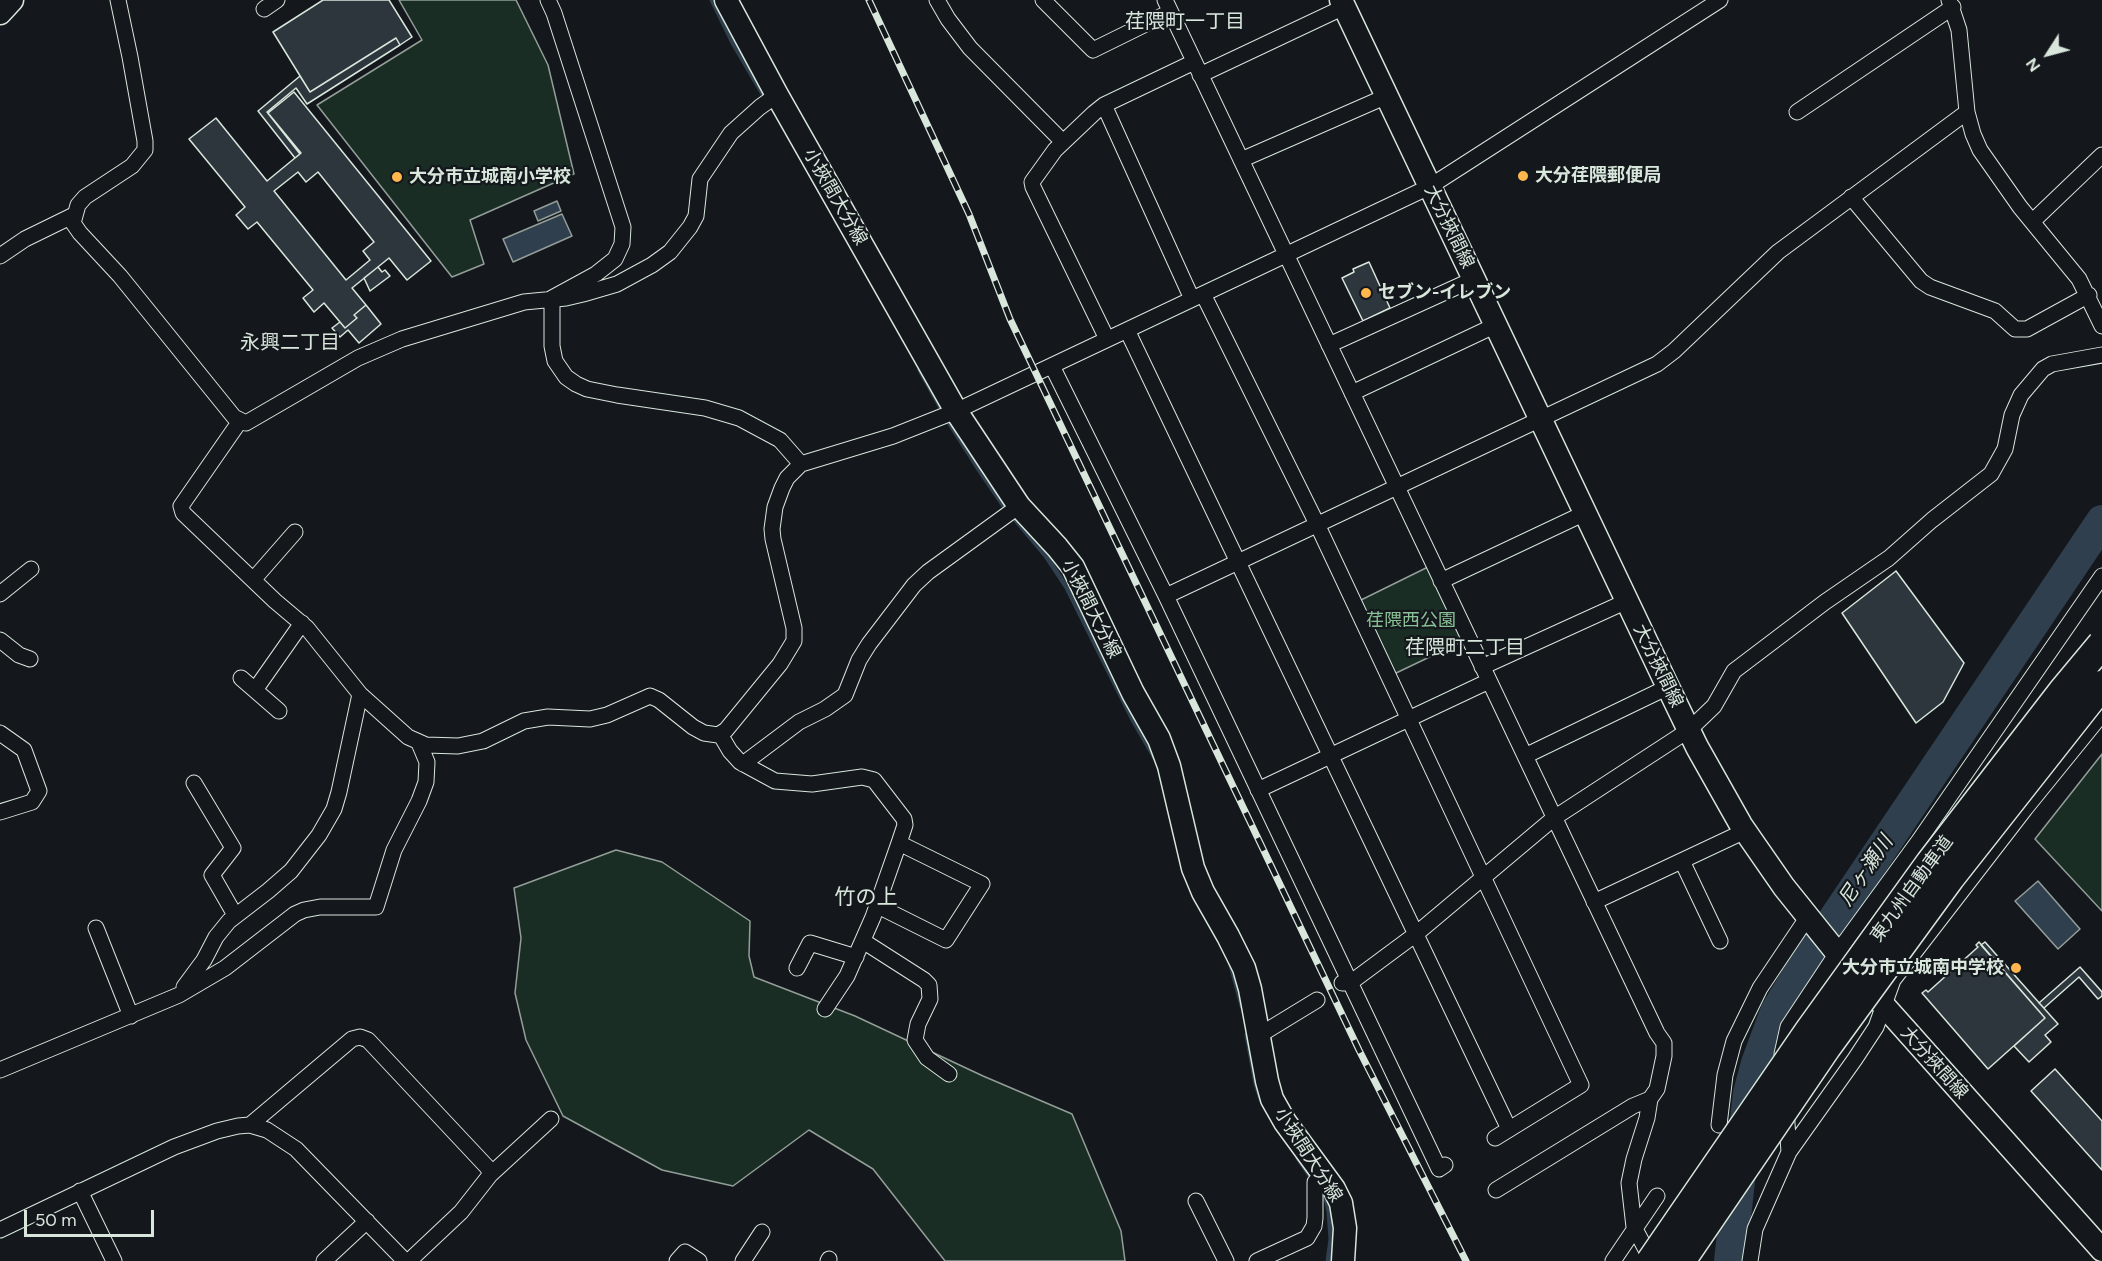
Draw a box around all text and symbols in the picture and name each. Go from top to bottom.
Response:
district label: 荏隈町一丁目 [1125,10,1245,34]
north arrow [2018,24,2078,84]
text: N [2022,54,2044,75]
street label: 小挾間大分線 [799,145,871,249]
place label: 大分荏隈郵便局 [1535,165,1661,187]
place label: 大分市立城南小学校 [409,166,571,188]
marker: 大分荏隈郵便局 [1516,169,1530,183]
marker: 大分市立城南小学校 [390,170,404,184]
street label: 大分挾間線 [1420,182,1478,272]
place label: セブン-イレブン [1378,282,1511,304]
marker: セブン-イレブン [1359,286,1373,300]
district label: 永興二丁目 [240,331,340,355]
street label: 小挾間大分線 [1057,556,1125,662]
park label: 荏隈西公園 [1366,610,1456,632]
street label: 大分挾間線 [1629,621,1687,711]
district label: 荏隈町二丁目 [1405,636,1525,660]
water label: 尼ヶ瀬川 [1834,831,1898,911]
street label: 東九州自動車道 [1866,832,1958,946]
district label: 竹の上 [835,885,897,911]
place label: 大分市立城南中学校 [1842,957,2004,979]
marker: 大分市立城南中学校 [2009,961,2023,975]
street label: 大分挾間線 [1896,1022,1972,1104]
street label: 小挾間大分線 [1270,1104,1346,1206]
scale bar [27,1198,158,1236]
text: 50 m [35,1209,77,1231]

